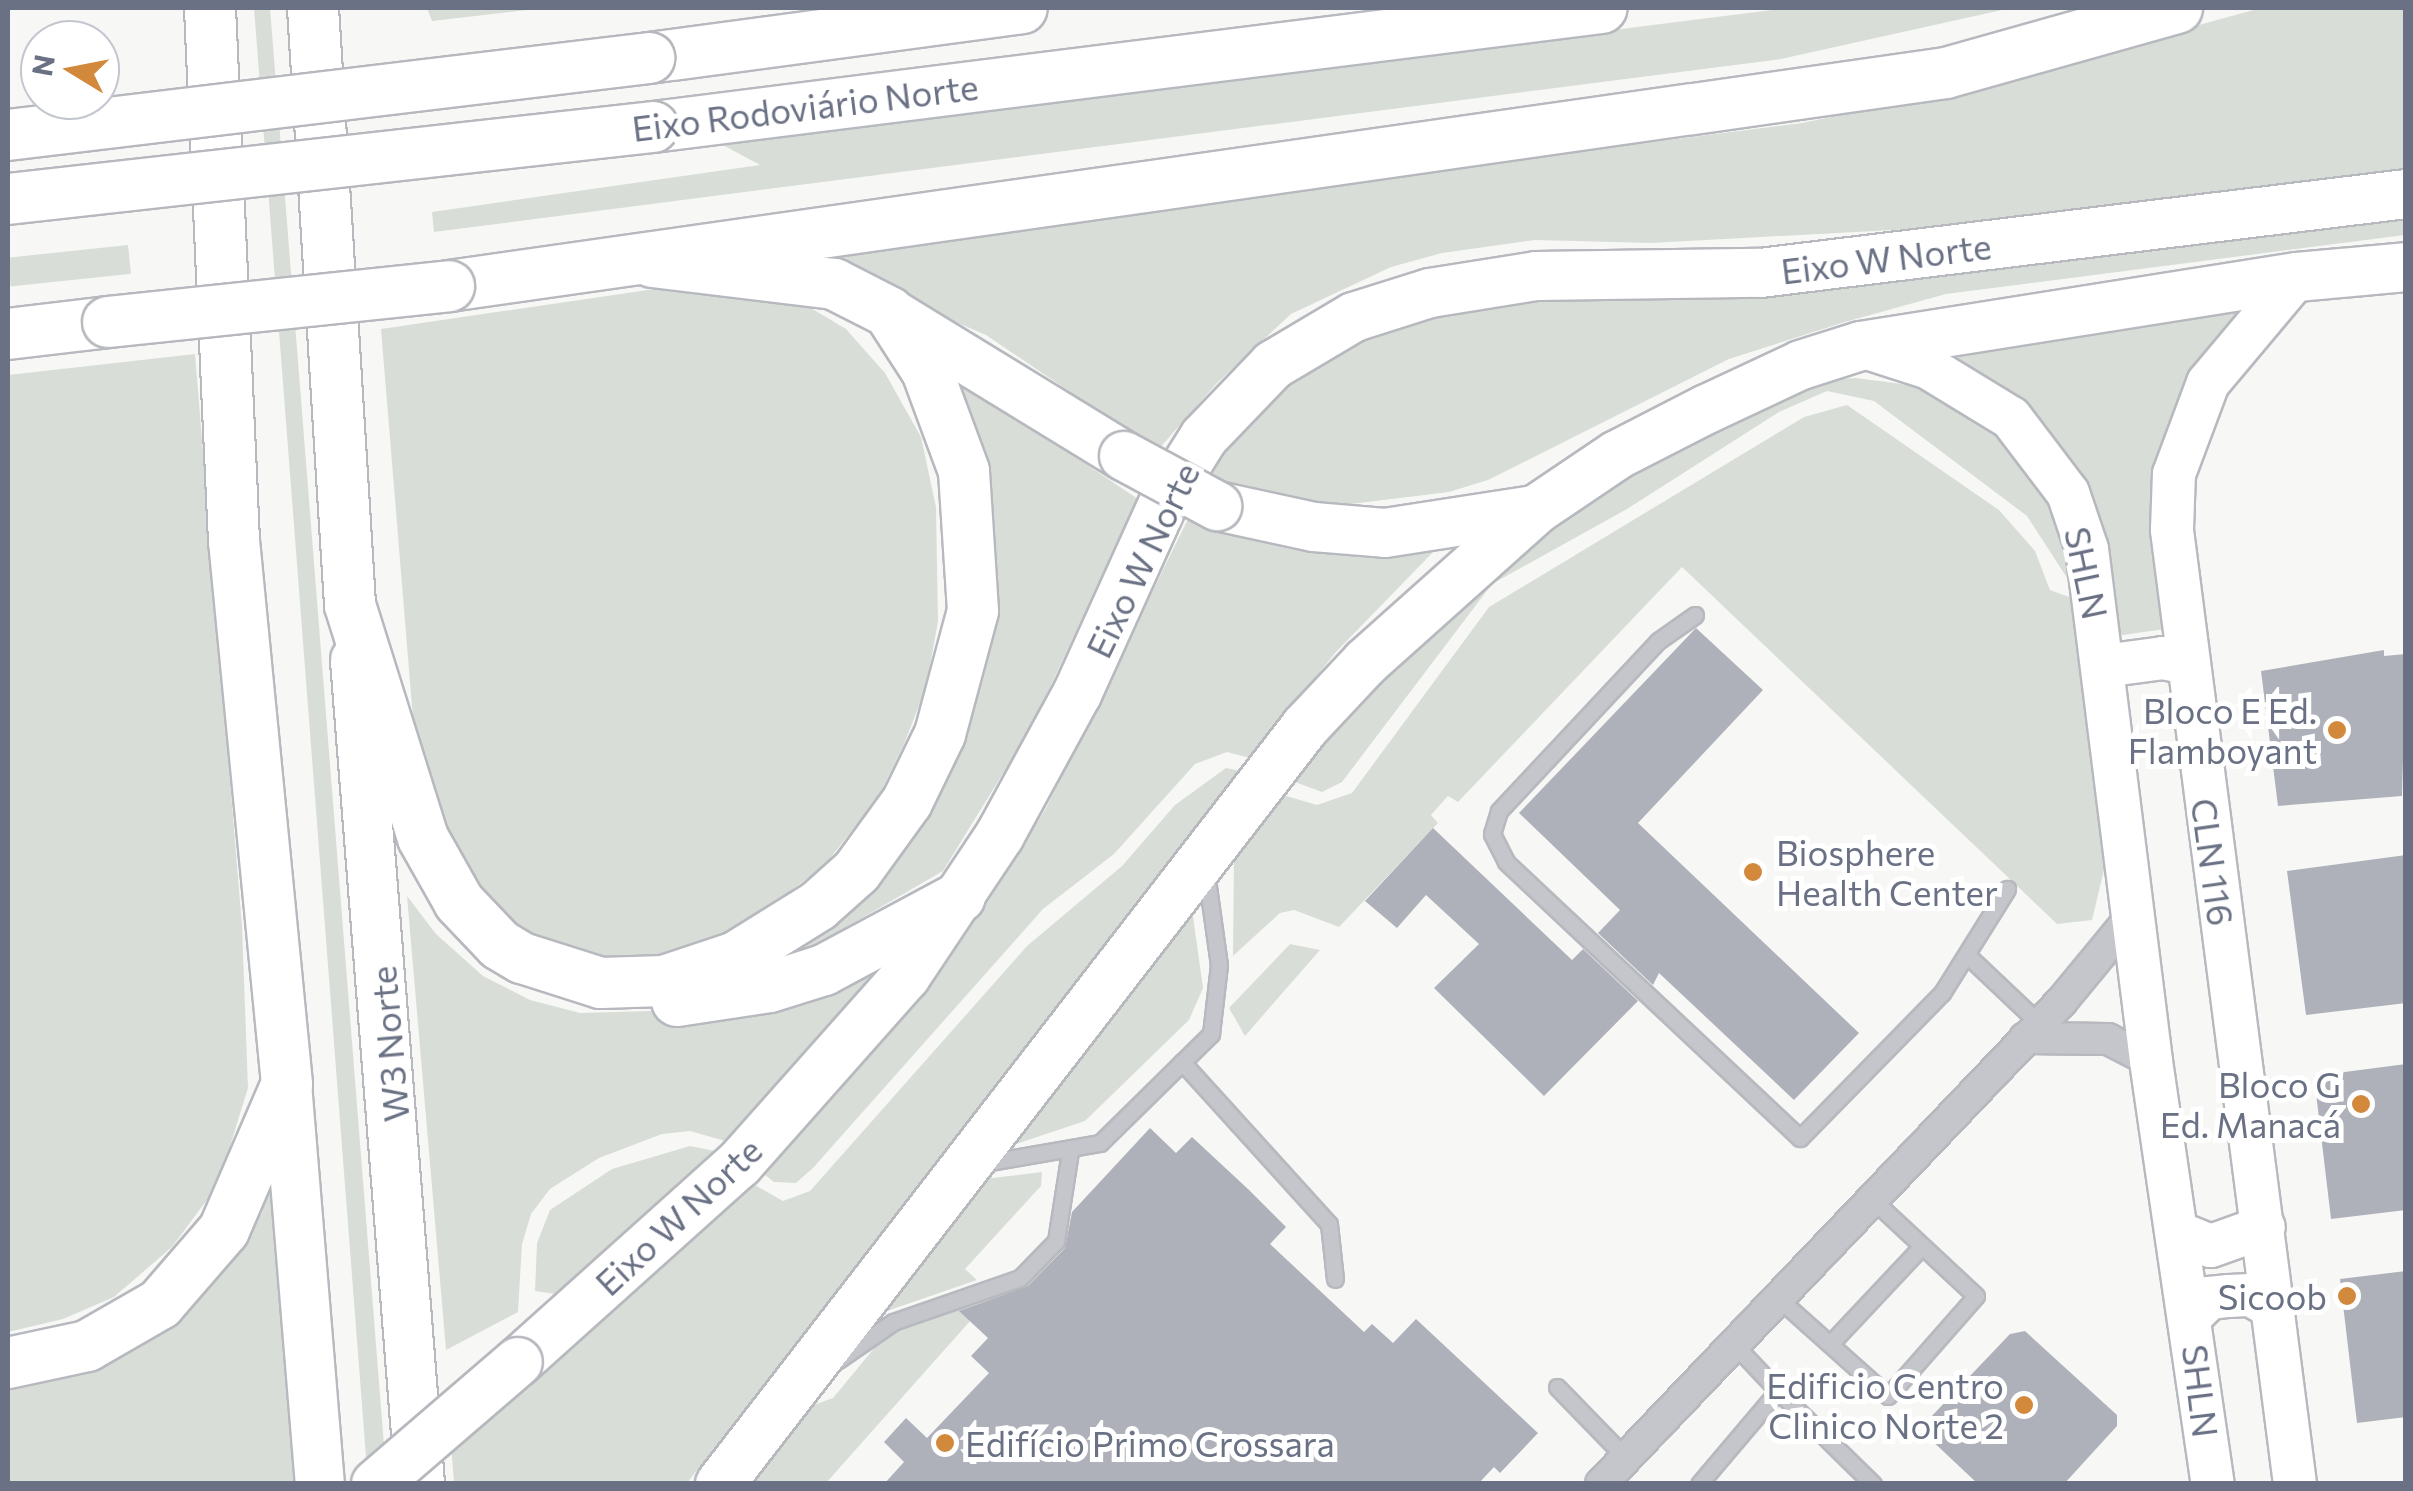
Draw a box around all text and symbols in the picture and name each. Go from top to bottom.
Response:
north arrow [20,20,120,120]
text: N [24,52,61,78]
street label: Eixo Rodoviário Norte [630,65,980,149]
street label: Eixo W Norte [1779,224,1993,292]
street label: Eixo W Norte [1077,456,1207,664]
street label: SHLN [2057,523,2117,623]
place label: Bloco E Ed. Flamboyant [2128,689,2317,771]
marker: Bloco E Ed. Flamboyant [2326,719,2348,741]
street label: CLN 116 [2183,796,2243,928]
place label: Biosphere Health Center [1776,831,1998,913]
marker: Biosphere Health Center [1740,859,1766,885]
street label: W3 Norte [361,964,417,1124]
place label: Bloco G Ed. Manacá [2160,1063,2341,1145]
marker: Bloco G Ed. Manacá [2350,1093,2372,1115]
street label: Eixo W Norte [586,1129,770,1303]
place label: Sicoob [2218,1275,2327,1317]
marker: Sicoob [2336,1285,2358,1307]
street label: SHLN [2174,1342,2228,1440]
place label: Edificio Centro Clinico Norte 2 [1766,1364,2004,1446]
marker: Edificio Centro Clinico Norte 2 [2013,1394,2035,1416]
place label: Edifício Primo Crossara [965,1422,1335,1464]
marker: Edifício Primo Crossara [934,1432,956,1454]

